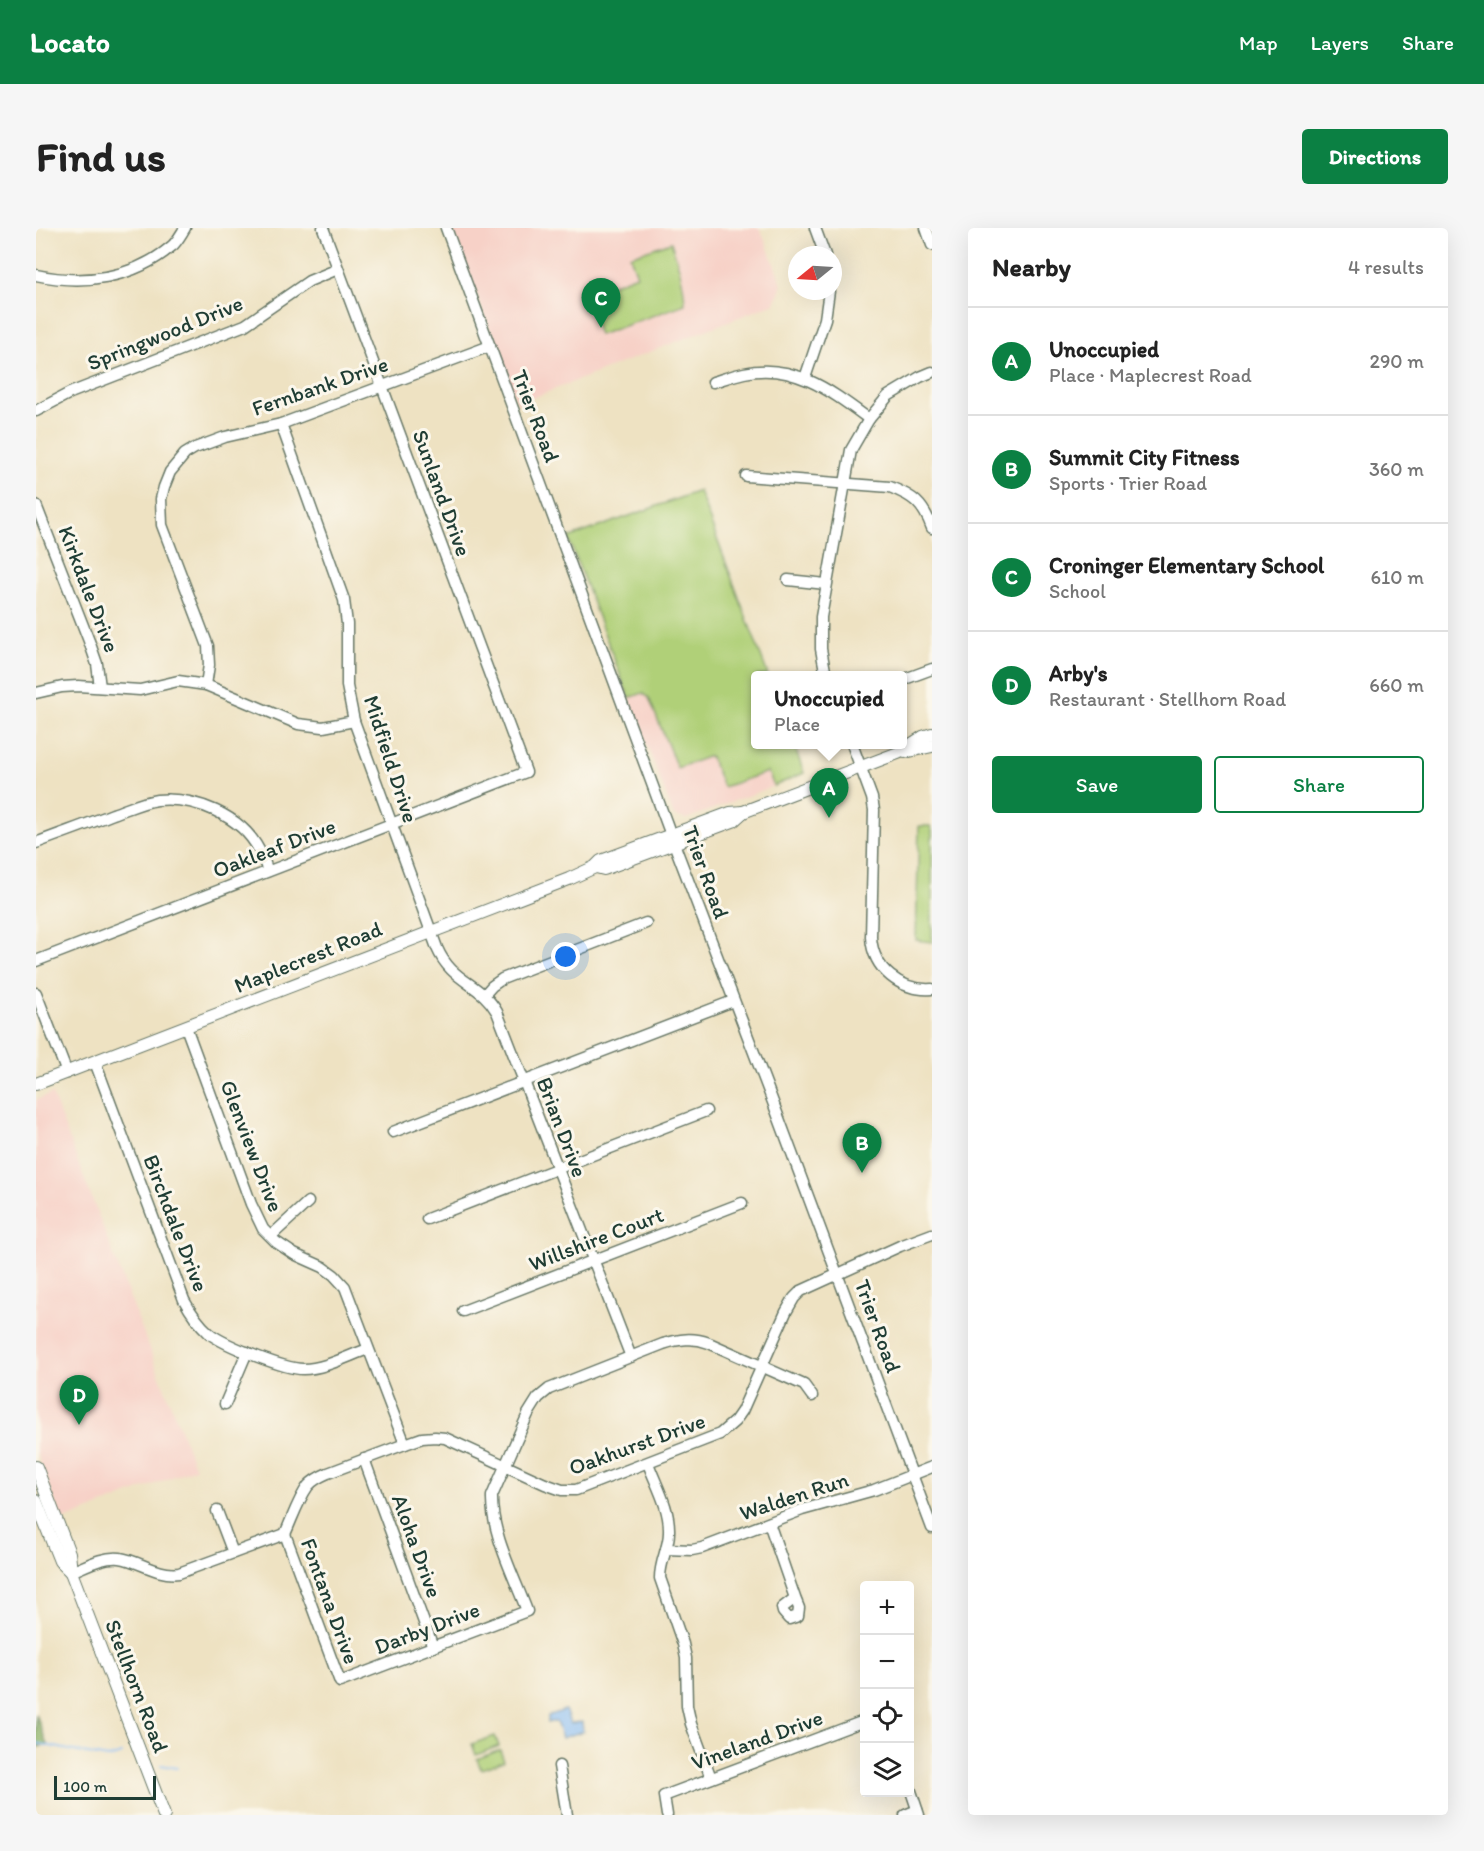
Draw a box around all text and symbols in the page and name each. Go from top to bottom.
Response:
text: Locato [30,25,110,59]
text: Map [1239,30,1278,55]
text: Layers [1311,30,1369,55]
text: Share [1402,30,1454,55]
button: Directions [1302,129,1448,184]
text: Find us [36,131,166,182]
north arrow [788,246,842,300]
text: Nearby [992,251,1071,283]
text: 4 results [1348,255,1424,279]
pin: C [582,279,620,328]
street label: Springwood Drive [83,289,247,377]
text: Unoccupied [1049,336,1159,363]
text: A [1005,349,1018,373]
text: 290 m [1369,349,1424,373]
street label: Fernbank Drive [248,350,392,422]
text: Place · Maplecrest Road [1049,363,1252,387]
street label: Trier Road [506,366,566,466]
street label: Sunland Drive [407,426,477,560]
text: Summit City Fitness [1049,444,1240,471]
text: B [1005,457,1018,481]
text: 360 m [1369,457,1424,481]
text: Sports · Trier Road [1049,471,1207,495]
street label: Kirkdale Drive [53,522,125,656]
text: Croninger Elementary School [1049,552,1324,579]
text: C [1005,565,1018,589]
text: 610 m [1371,565,1424,589]
text: School [1049,579,1106,603]
text: Arby's [1049,660,1108,687]
popup [751,671,907,749]
text: D [1005,673,1018,697]
text: 660 m [1369,673,1424,697]
text: Unoccupied [774,685,884,712]
text: Restaurant · Stellhorn Road [1049,687,1286,711]
street label: Midfield Drive [358,692,424,826]
text: Place [774,712,820,736]
button: Save [992,756,1202,813]
button: Share [1214,756,1424,813]
pin: A [810,768,848,818]
street label: Oakleaf Drive [209,812,339,884]
street label: Trier Road [677,822,735,922]
street label: Maplecrest Road [230,915,386,999]
your location [551,942,580,971]
street label: Brian Drive [531,1073,593,1181]
street label: Glenview Drive [214,1076,290,1216]
pin: B [842,1124,882,1173]
street label: Birchdale Drive [137,1151,215,1295]
street label: Willshire Court [525,1201,667,1277]
street label: Trier Road [849,1276,907,1376]
pin: D [60,1376,99,1425]
street label: Oakhurst Drive [565,1407,709,1481]
street label: Walden Run [736,1465,853,1526]
street label: Aloha Drive [386,1491,448,1601]
street label: Fontana Drive [295,1534,365,1668]
map controls [860,1581,914,1797]
button: + [860,1581,914,1635]
street label: Darby Drive [371,1596,483,1660]
street label: Stellhorn Road [99,1616,175,1756]
button: − [860,1635,914,1689]
button: locate [860,1689,914,1743]
street label: Vineland Drive [688,1704,826,1776]
button: layers [860,1743,914,1797]
scale bar [54,1773,156,1800]
text: 100 m [63,1777,107,1796]

